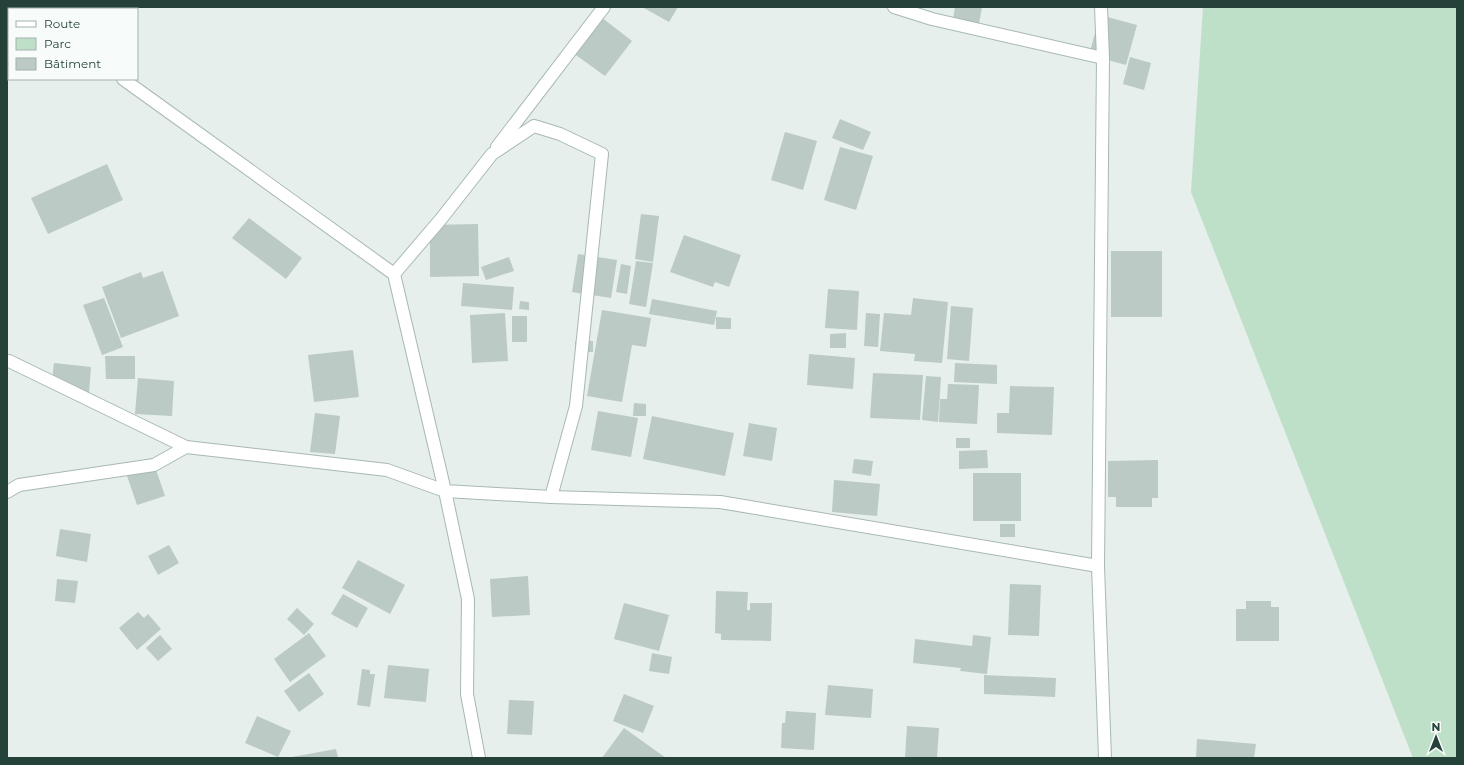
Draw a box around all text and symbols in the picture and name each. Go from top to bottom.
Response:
legend [8,8,138,80]
text: Route [44,16,80,31]
text: Parc [44,36,71,51]
text: Bâtiment [44,56,101,71]
north arrow [1416,717,1456,757]
text: N [1432,720,1440,734]

